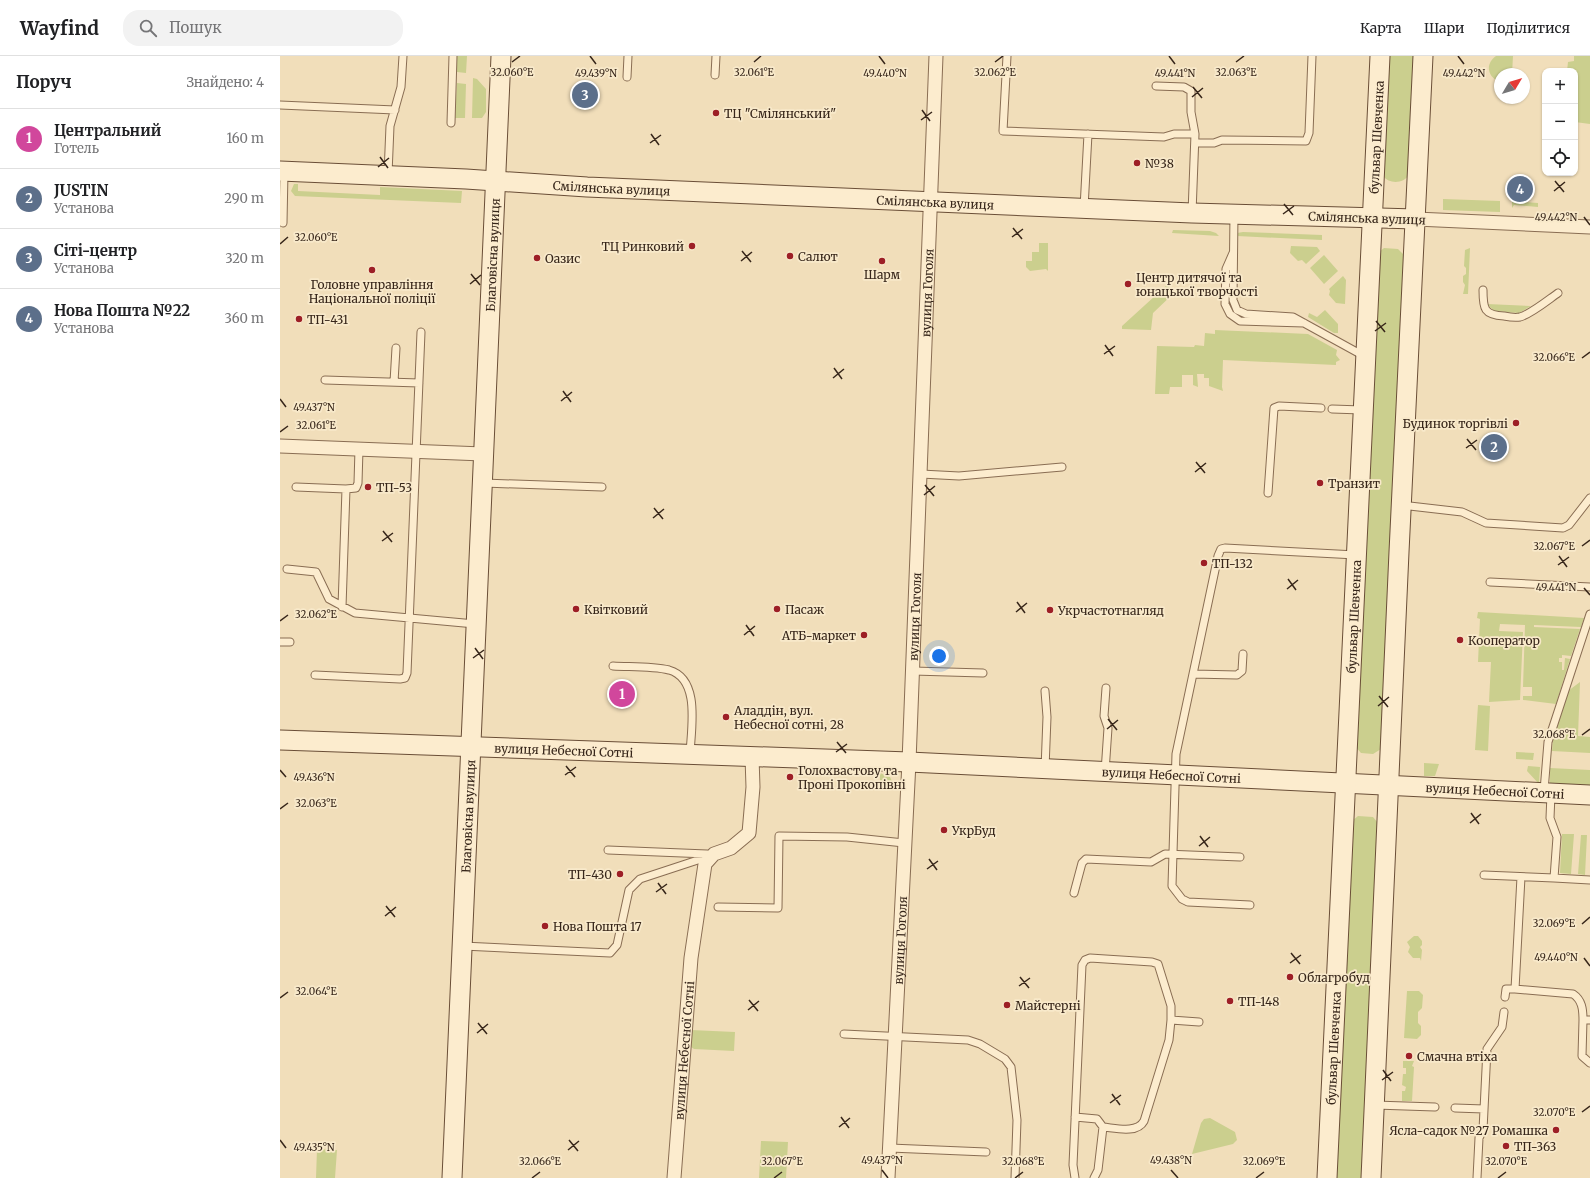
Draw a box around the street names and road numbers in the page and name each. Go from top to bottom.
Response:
street label: бульвар Шевченка [1366,80,1386,194]
street label: Смілянська вулиця [552,177,671,198]
street label: Смілянська вулиця [876,192,994,212]
street label: Благовісна вулиця [482,198,502,312]
street label: Смілянська вулиця [1308,208,1426,228]
street label: вулиця Гоголя [918,248,936,337]
street label: бульвар Шевченка [1343,559,1364,674]
street label: вулиця Гоголя [905,572,924,661]
street label: вулиця Небесної Сотні [494,740,634,760]
street label: Благовісна вулиця [458,759,478,873]
street label: вулиця Небесної Сотні [1101,764,1241,786]
street label: вулиця Небесної Сотні [1425,780,1565,801]
street label: вулиця Гоголя [890,896,910,985]
street label: вулиця Небесної Сотні [671,980,697,1120]
street label: бульвар Шевченка [1323,991,1343,1105]

